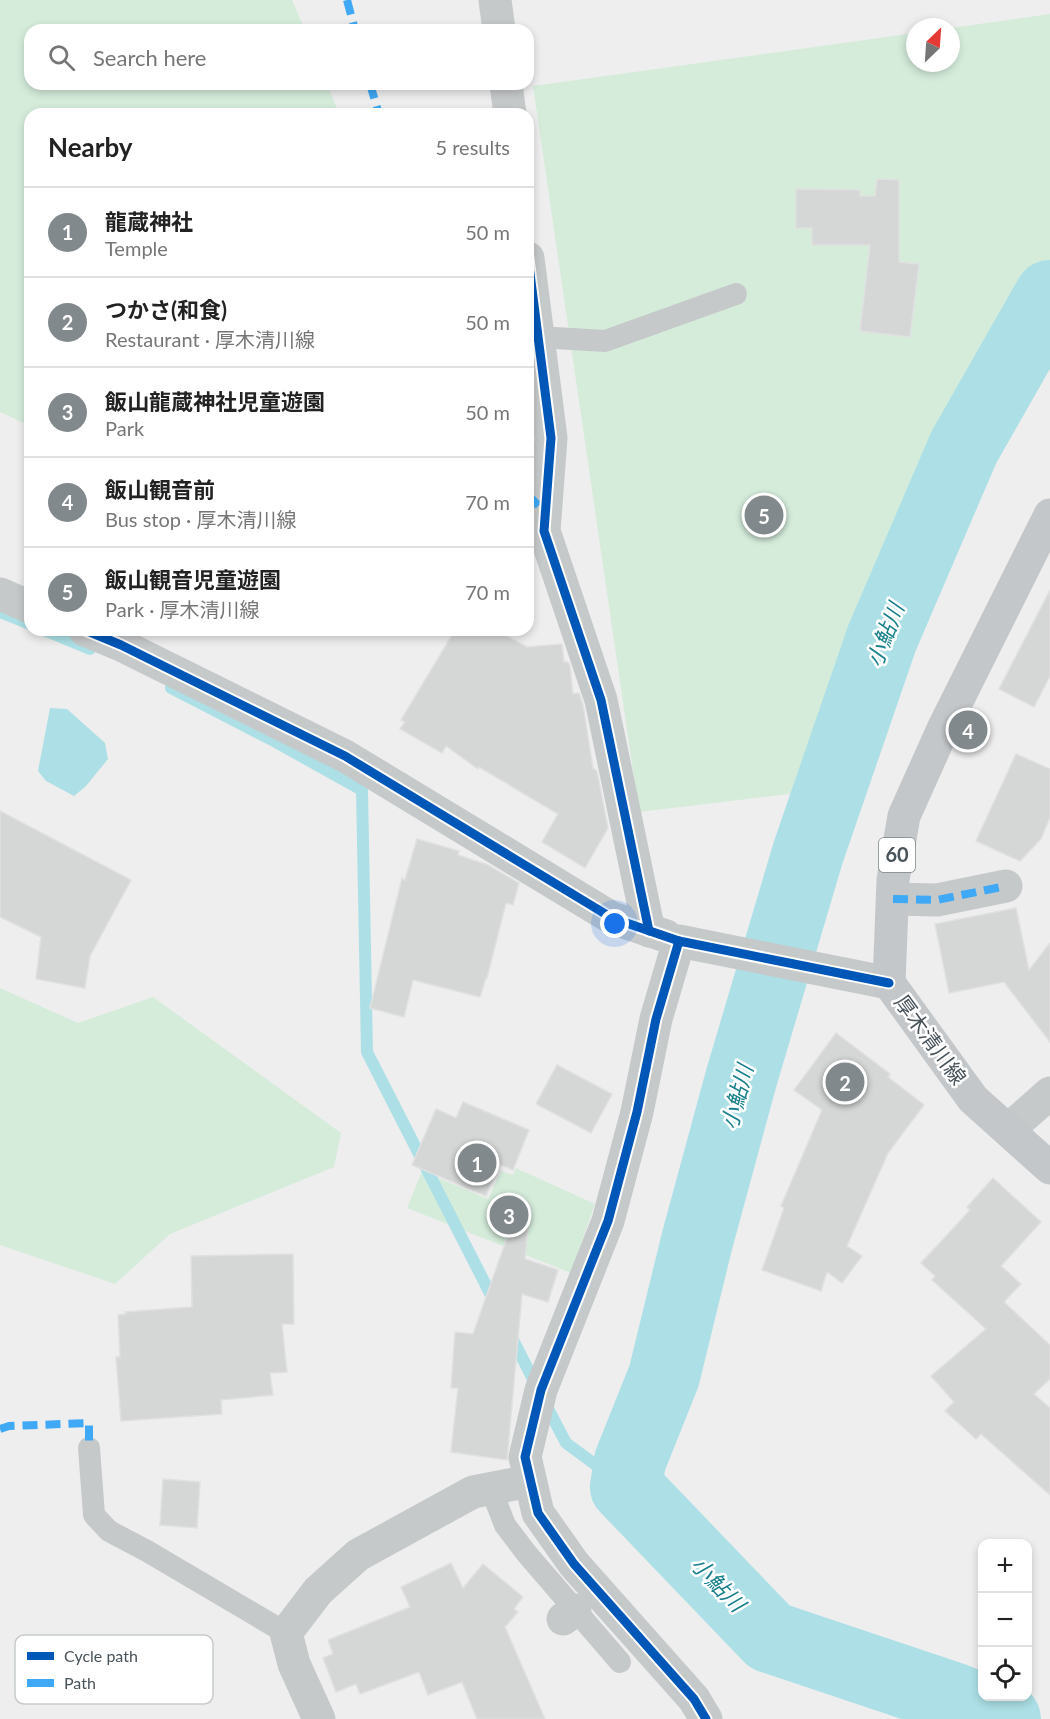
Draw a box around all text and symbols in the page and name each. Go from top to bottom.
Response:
north arrow [906,18,960,72]
search box [24,24,534,90]
icon: search [45,41,78,74]
text: Search here [93,44,206,71]
text: Nearby [48,131,133,163]
text: 5 results [435,135,510,159]
text: 龍蔵神社 [105,208,193,235]
text: 1 [62,220,73,244]
text: 50 m [465,220,510,244]
text: Temple [105,236,168,260]
text: つかさ(和食) [105,296,227,323]
text: 2 [62,310,73,334]
text: 50 m [465,310,510,334]
text: Restaurant · 厚木清川線 [105,327,315,351]
text: 飯山龍蔵神社児童遊園 [105,388,325,415]
text: 3 [62,400,73,424]
text: 50 m [465,400,510,424]
text: Park [105,416,144,440]
text: 飯山観音前 [105,476,215,503]
text: 4 [62,490,73,514]
text: 70 m [465,490,510,514]
pin: 5 [744,492,783,538]
text: Bus stop · 厚木清川線 [105,507,296,531]
text: 飯山観音児童遊園 [105,566,281,593]
text: 5 [62,580,73,604]
text: 70 m [465,580,510,604]
text: Park · 厚木清川線 [105,597,260,621]
water label: 小鮎川 [860,597,910,670]
pin: 4 [948,708,988,752]
road number: 60 [879,838,915,872]
your location [600,909,629,938]
street label: 厚木清川線 [890,989,972,1089]
water label: 小鮎川 [715,1060,759,1132]
pin: 2 [826,1060,864,1104]
pin: 1 [458,1140,496,1186]
pin: 3 [490,1192,528,1238]
map controls [978,1539,1032,1701]
button: + [978,1539,1032,1593]
water label: 小鮎川 [686,1551,752,1618]
button: − [978,1593,1032,1647]
legend [15,1635,213,1704]
text: Cycle path [64,1646,138,1665]
button: locate [978,1647,1032,1701]
text: Path [64,1673,96,1692]

